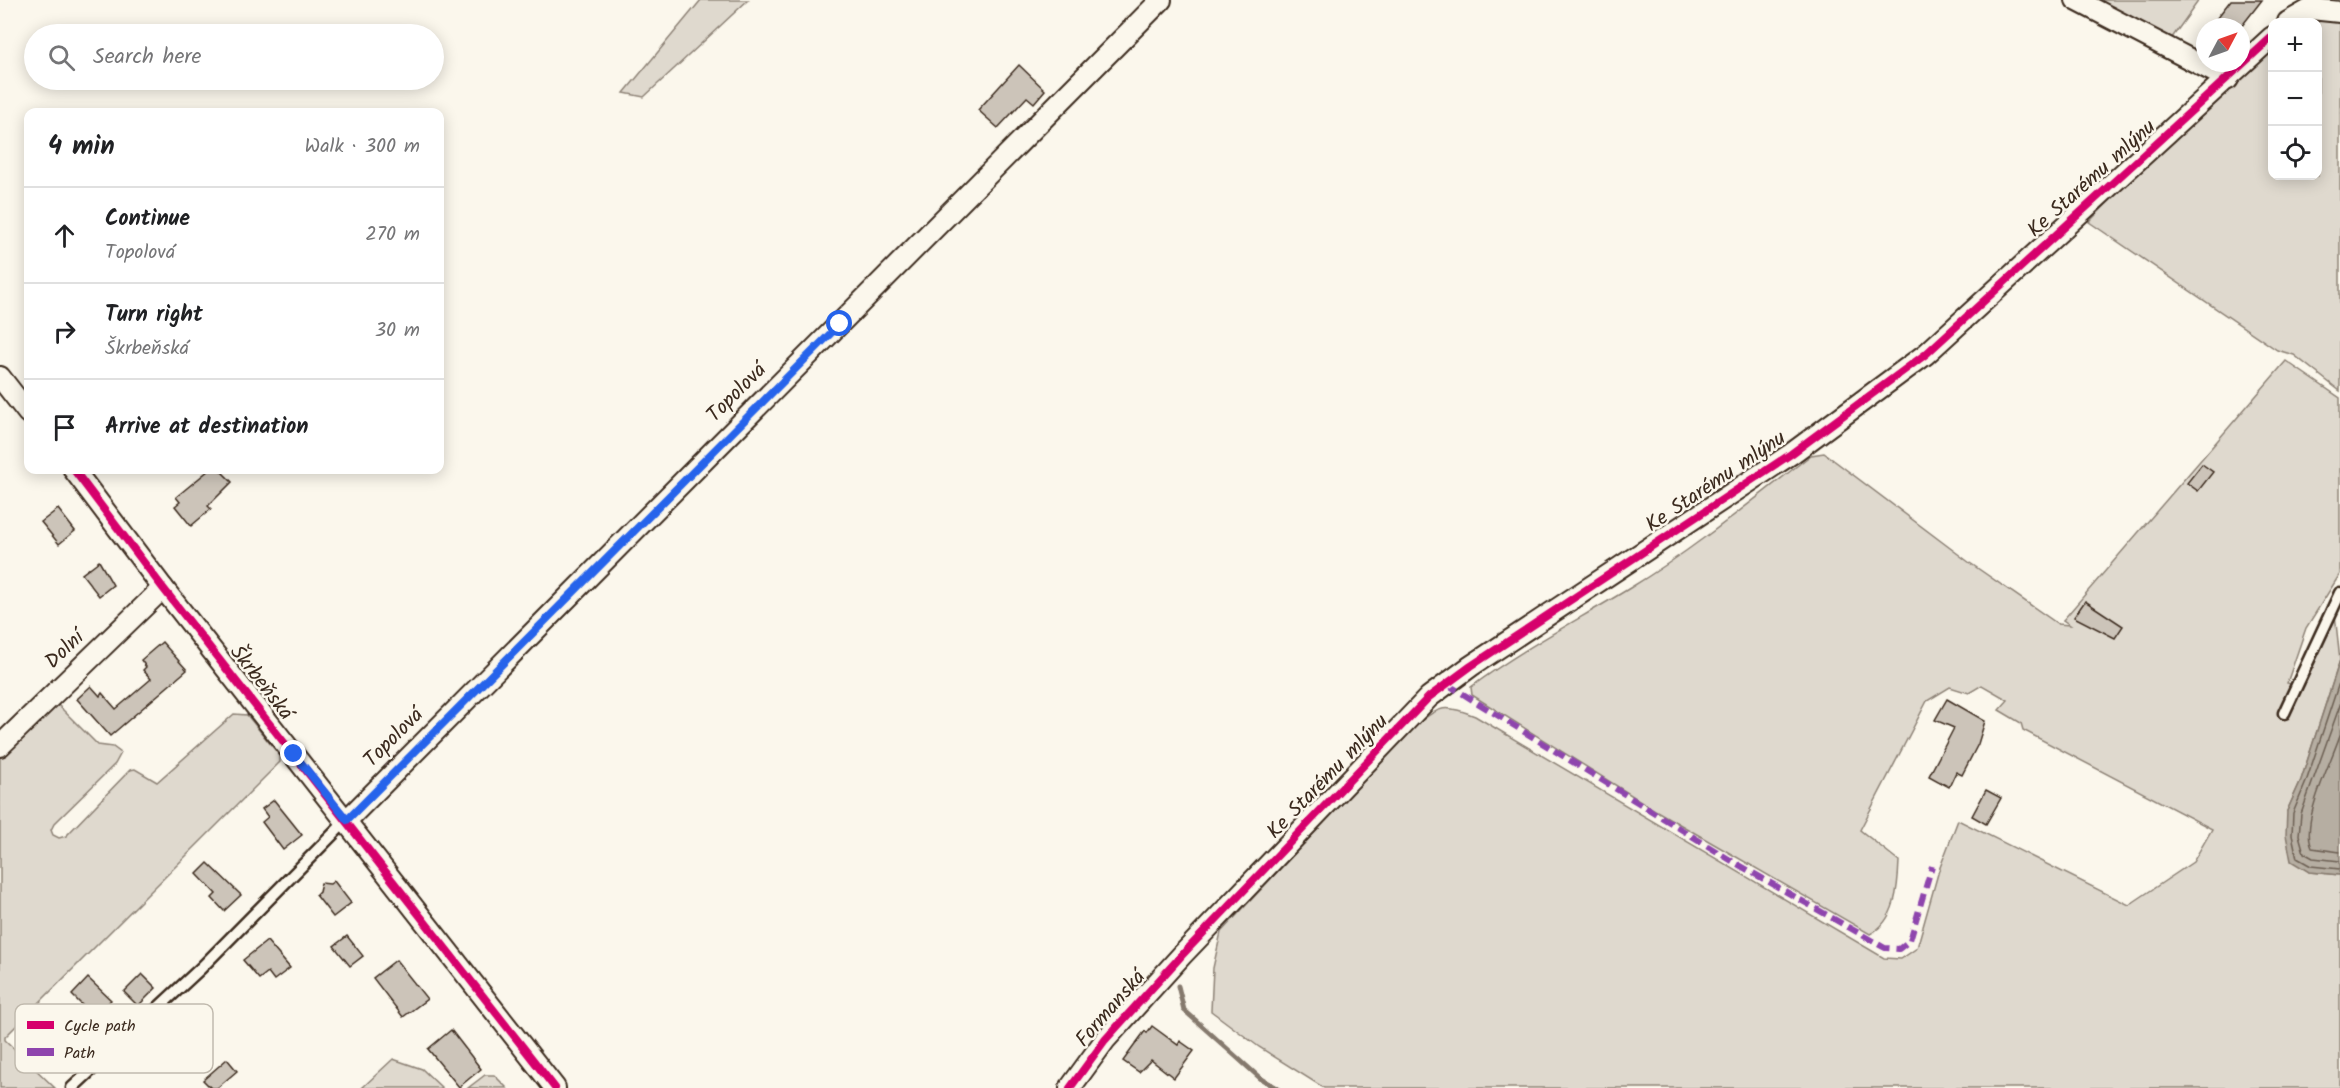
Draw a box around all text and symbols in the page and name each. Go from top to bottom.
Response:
north arrow [2196,18,2250,72]
map controls [2268,18,2322,180]
button: + [2268,18,2322,72]
search box [24,24,444,90]
text: Search here [93,40,201,75]
icon: search [45,41,78,74]
button: − [2268,72,2322,126]
street label: Ke Starému mlýnu [2020,112,2164,246]
text: 4 min [48,126,115,168]
button: locate [2268,126,2322,180]
text: Walk · 300 m [305,131,420,163]
text: Continue [105,202,190,237]
icon: ahead [48,219,81,252]
text: 270 m [365,219,420,251]
text: Topolová [105,237,175,269]
text: Turn right [105,298,203,333]
route start [826,310,852,336]
icon: right [48,315,81,348]
text: 30 m [375,315,420,347]
text: Škrbeňská [105,333,189,365]
street label: Topolová [699,354,776,431]
text: Arrive at destination [105,410,308,445]
icon: arrive [48,411,81,444]
street label: Ke Starému mlýnu [1639,423,1793,541]
street label: Dolní [38,621,95,677]
street label: Škrbeňská [221,638,302,730]
street label: Topolová [356,699,433,776]
street label: Ke Starému mlýnu [1259,707,1397,847]
route end [280,740,306,766]
street label: Formanská [1068,961,1156,1055]
legend [15,1004,213,1073]
text: Cycle path [64,1014,136,1039]
text: Path [64,1041,95,1066]

